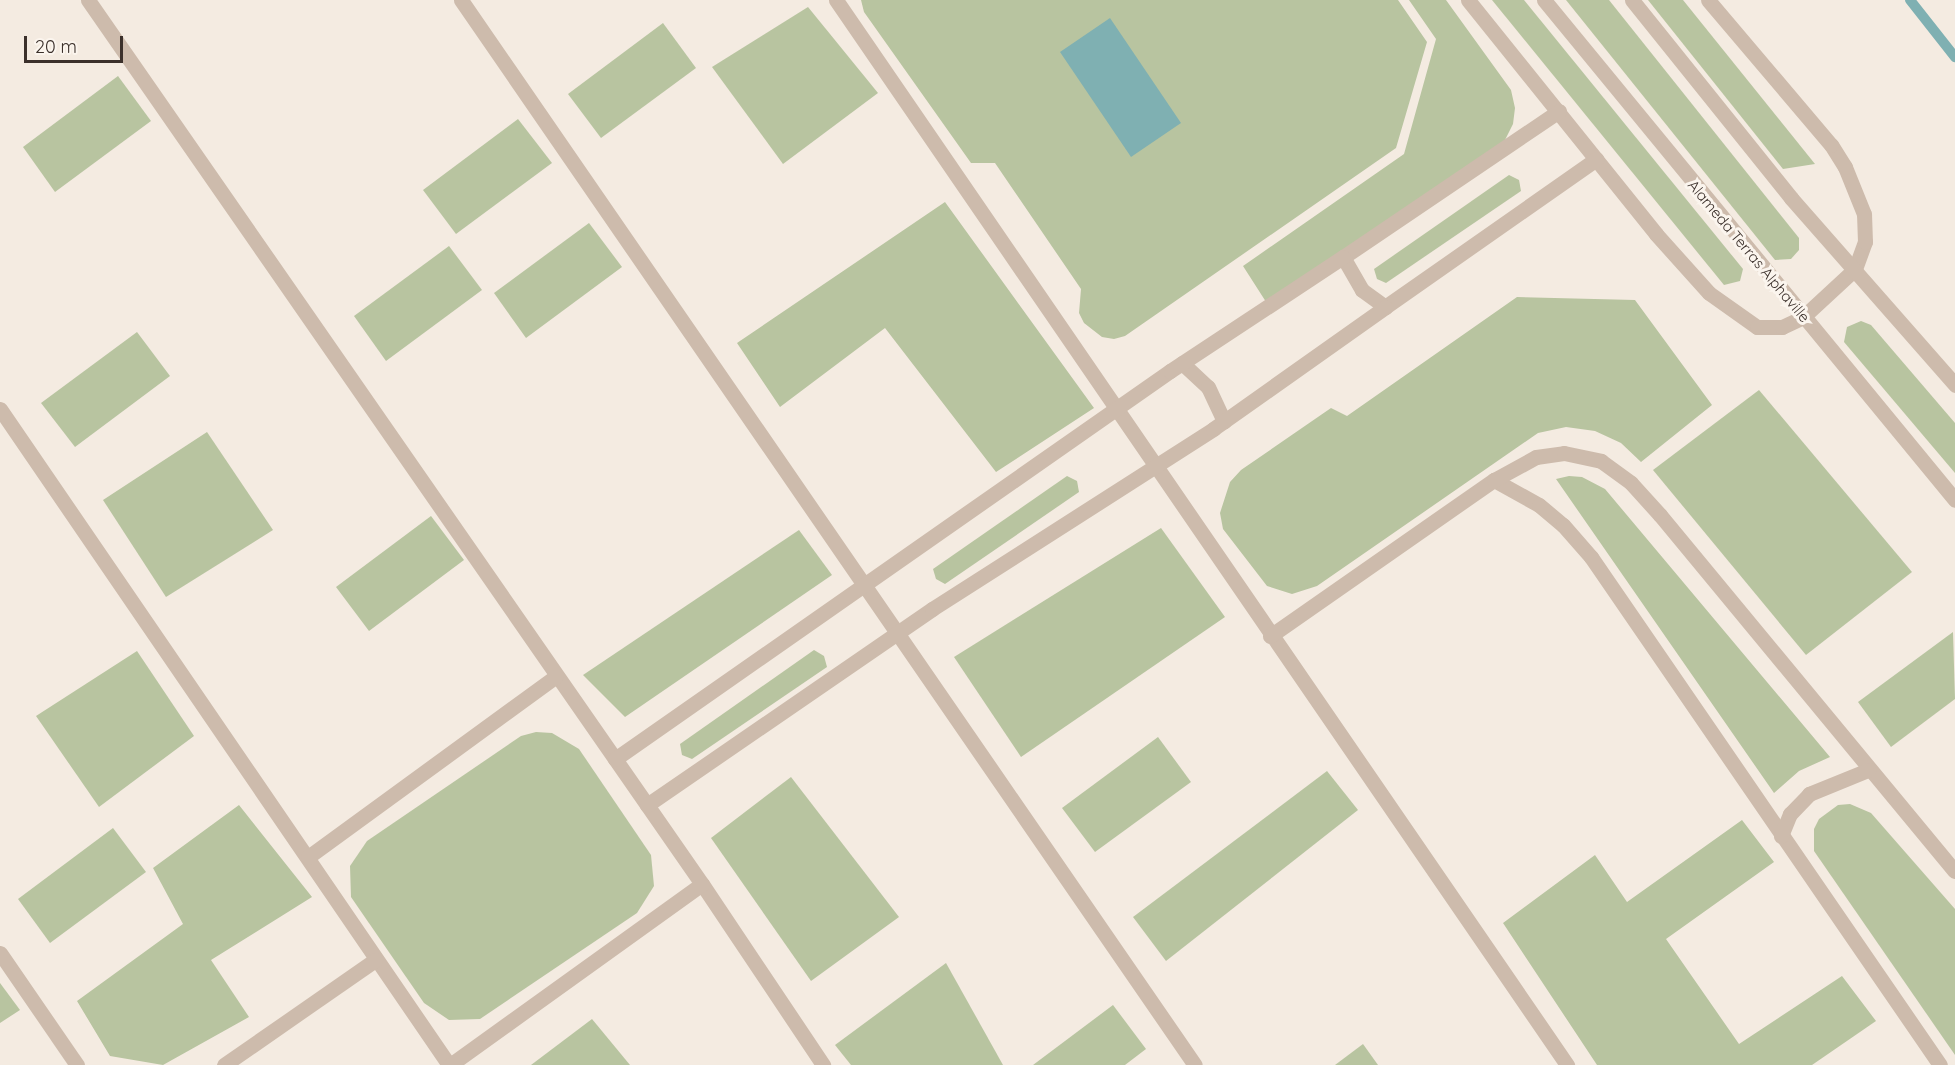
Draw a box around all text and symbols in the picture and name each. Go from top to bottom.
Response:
scale bar [27,24,126,62]
text: 20 m [35,35,77,58]
street label: Alameda Terras Alphaville [1684,176,1814,326]

